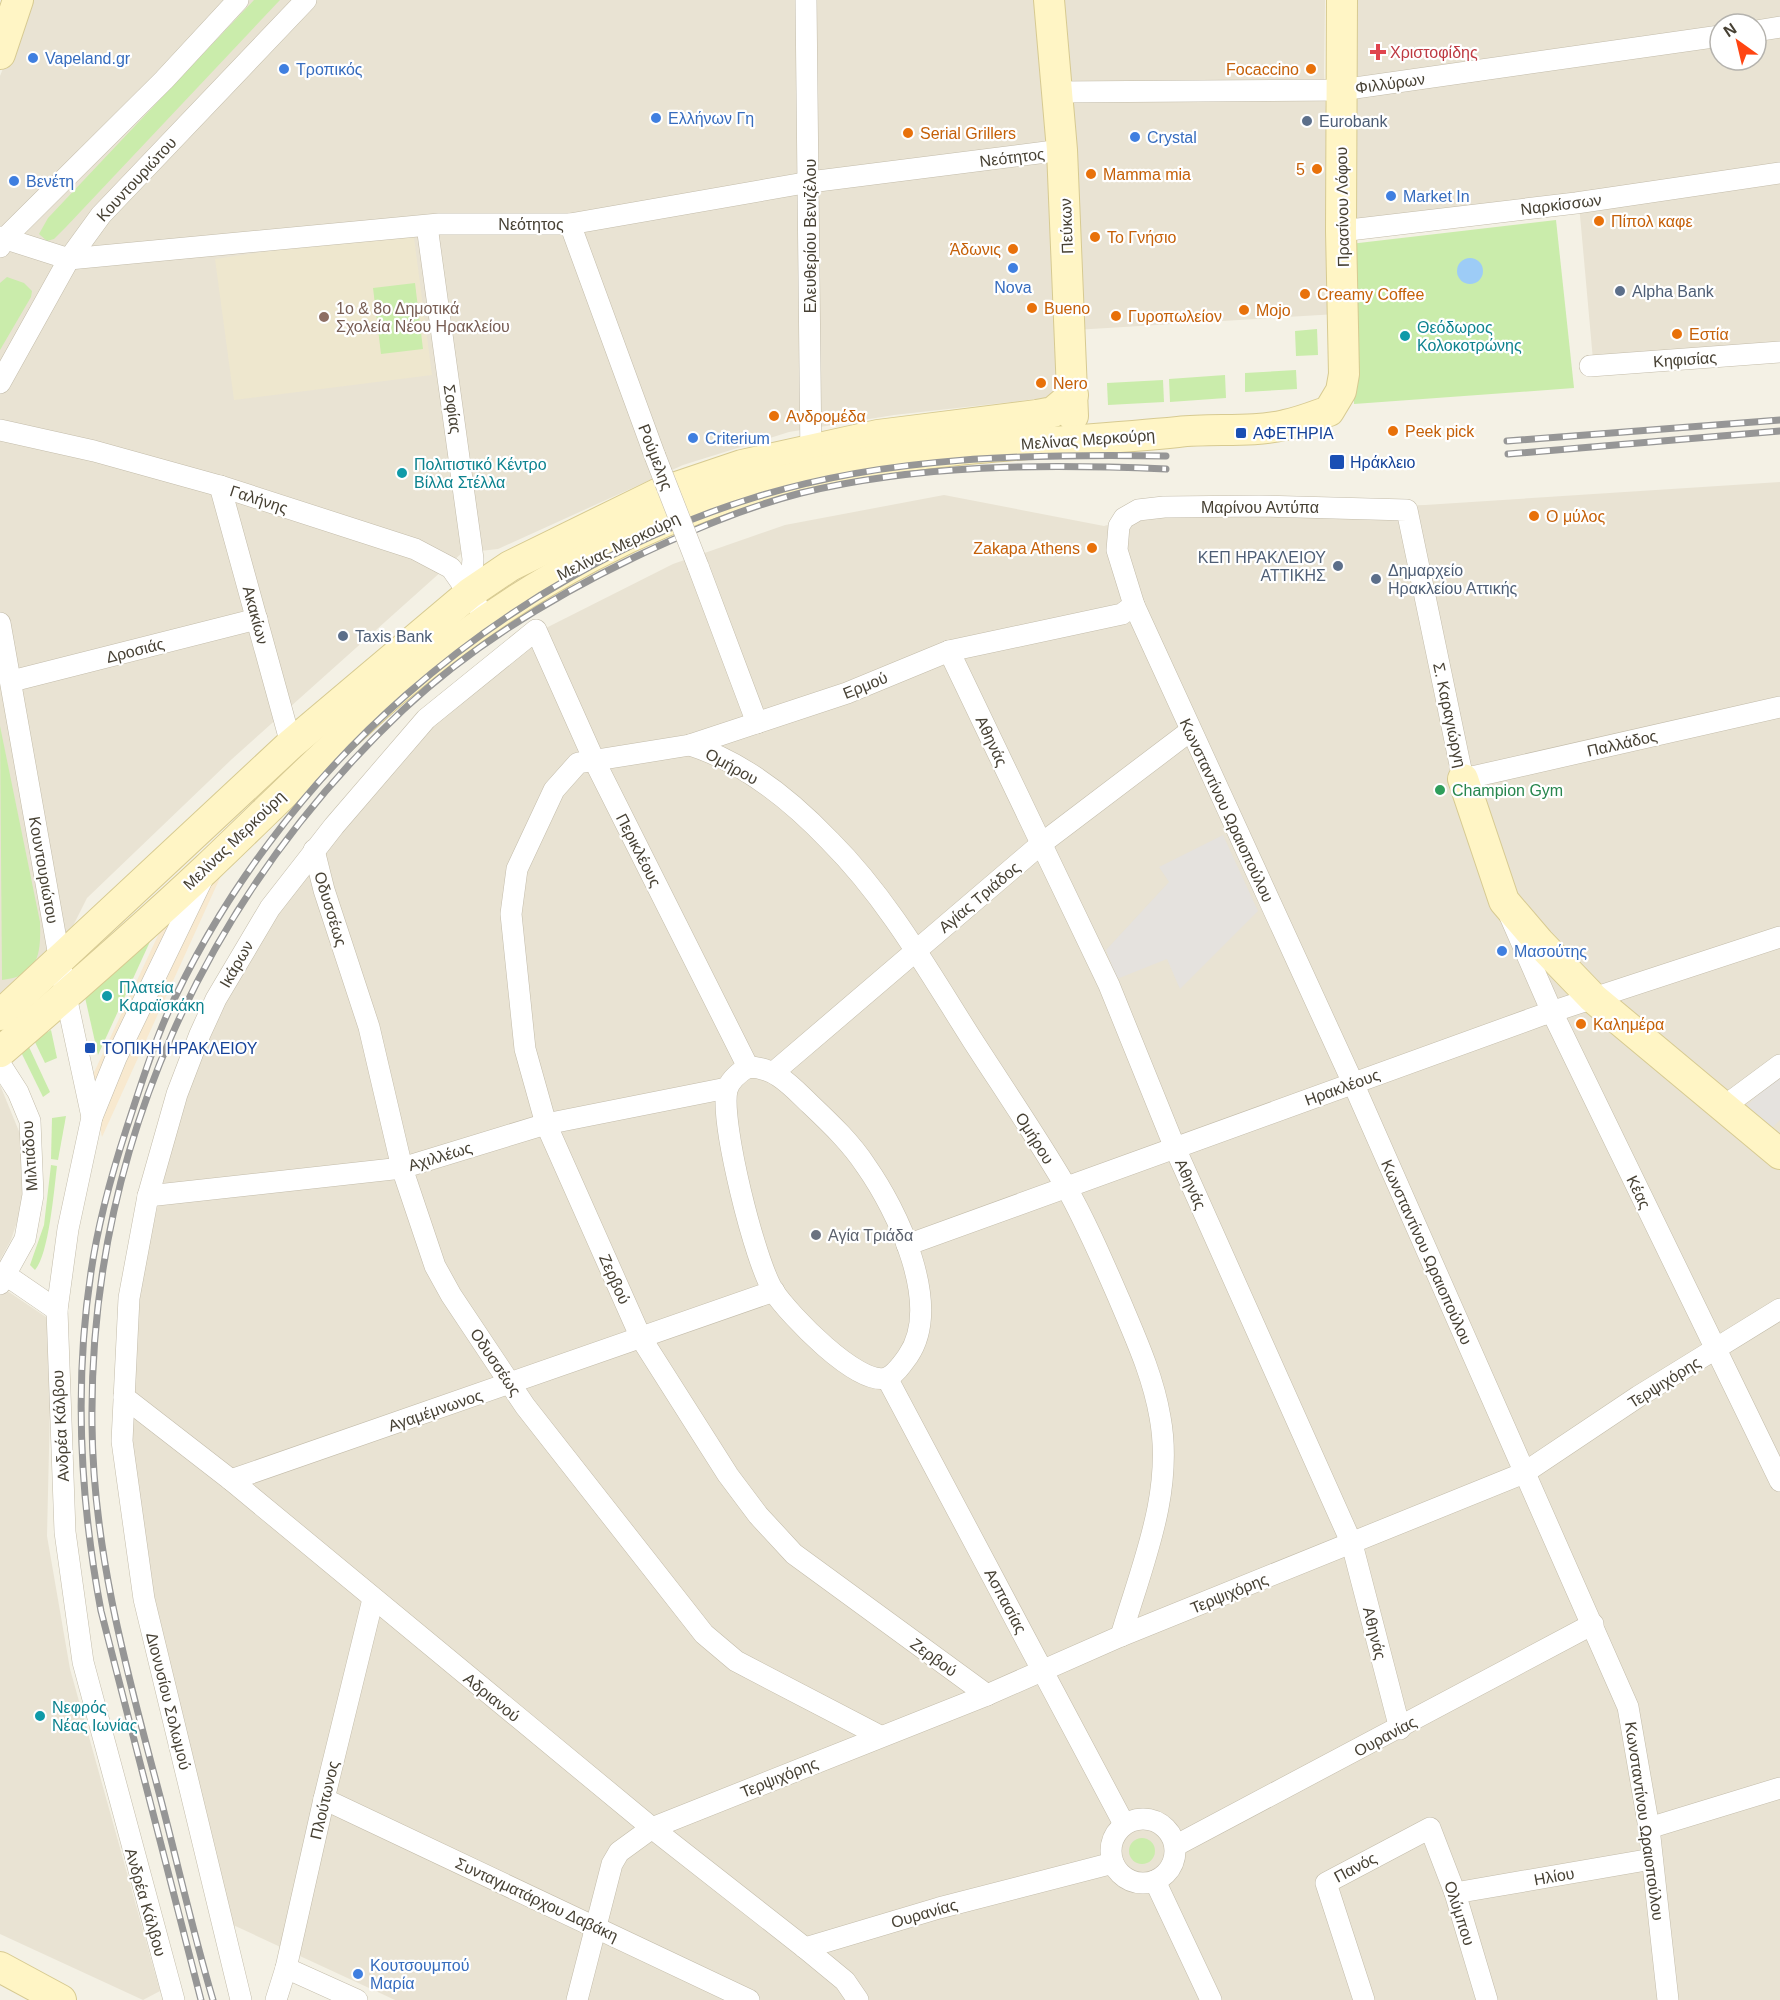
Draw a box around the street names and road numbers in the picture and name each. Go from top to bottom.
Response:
street label: Φιλλύρων [1354,70,1426,97]
street label: Κουντουριώτου [93,134,180,225]
street label: Νεότητος [979,145,1046,170]
street label: Πρασίνου Λόφου [1333,147,1352,267]
street label: Ελευθερίου Βενιζέλου [802,159,820,313]
street label: Ναρκίσσων [1519,191,1603,218]
street label: Πεύκων [1057,198,1076,254]
street label: Νεότητος [498,216,564,233]
street label: Κηφισίας [1653,349,1718,370]
street label: Σοφίας [441,383,464,435]
street label: Ρούμελης [635,422,676,493]
street label: Μελίνας Μερκούρη [1020,426,1156,453]
street label: Γαλήνης [228,482,290,517]
street label: Μαρίνου Αντύπα [1201,499,1319,516]
street label: Μελίνας Μερκούρη [554,509,682,584]
street label: Ακακίων [240,584,271,646]
street label: Δροσιάς [104,635,166,666]
street label: Σ. Καραγιώργη [1430,661,1469,769]
street label: Ερμού [840,669,890,702]
street label: Αθηνάς [973,713,1011,769]
street label: Κωνσταντίνου Ωραιοπούλου [1176,716,1277,905]
street label: Παλλάδος [1585,727,1659,760]
street label: Ομήρου [703,745,761,788]
street label: Μελίνας Μερκούρη [180,788,289,893]
street label: Περικλέους [613,811,664,890]
street label: Κουντουριώτου [26,815,61,925]
street label: Αγίας Τριάδος [935,858,1023,936]
street label: Οδυσσέως [311,870,350,949]
street label: Ικάρων [216,938,257,991]
street label: Ηρακλέους [1302,1066,1382,1109]
street label: Ομήρου [1012,1109,1057,1167]
street label: Μιλτιάδου [19,1120,40,1192]
street label: Αχιλλέως [406,1139,474,1174]
street label: Αθηνάς [1172,1156,1209,1212]
street label: Κωνσταντίνου Ωραιοπούλου [1378,1157,1475,1347]
street label: Κέας [1623,1173,1654,1212]
street label: Ζερβού [596,1252,633,1307]
street label: Οδυσσέως [467,1326,524,1399]
street label: Τερψιχόρης [1625,1353,1704,1411]
street label: Ανδρέα Κάλβου [49,1370,72,1482]
street label: Αγαμέμνωνος [386,1386,485,1435]
street label: Ασπασίας [981,1566,1030,1637]
street label: Τερψιχόρης [1188,1570,1271,1617]
street label: Αθηνάς [1360,1605,1389,1661]
street label: Διονυσίου Σολωμού [143,1631,194,1772]
street label: Ζερβού [907,1635,960,1680]
street label: Αδριανού [460,1670,523,1725]
street label: Ουρανίας [1351,1713,1420,1760]
street label: Κωνσταντίνου Ωραιοπούλου [1622,1721,1667,1922]
street label: Τερψιχόρης [738,1754,821,1801]
street label: Πλούτωνος [307,1759,342,1841]
street label: Ανδρέα Κάλβου [122,1846,169,1958]
street label: Πανός [1331,1849,1380,1886]
street label: Συνταγματάρχου Δαβάκη [453,1854,621,1945]
street label: Ηλίου [1533,1865,1576,1888]
street label: Ολύμπου [1441,1879,1478,1947]
street label: Ουρανίας [889,1896,959,1931]

